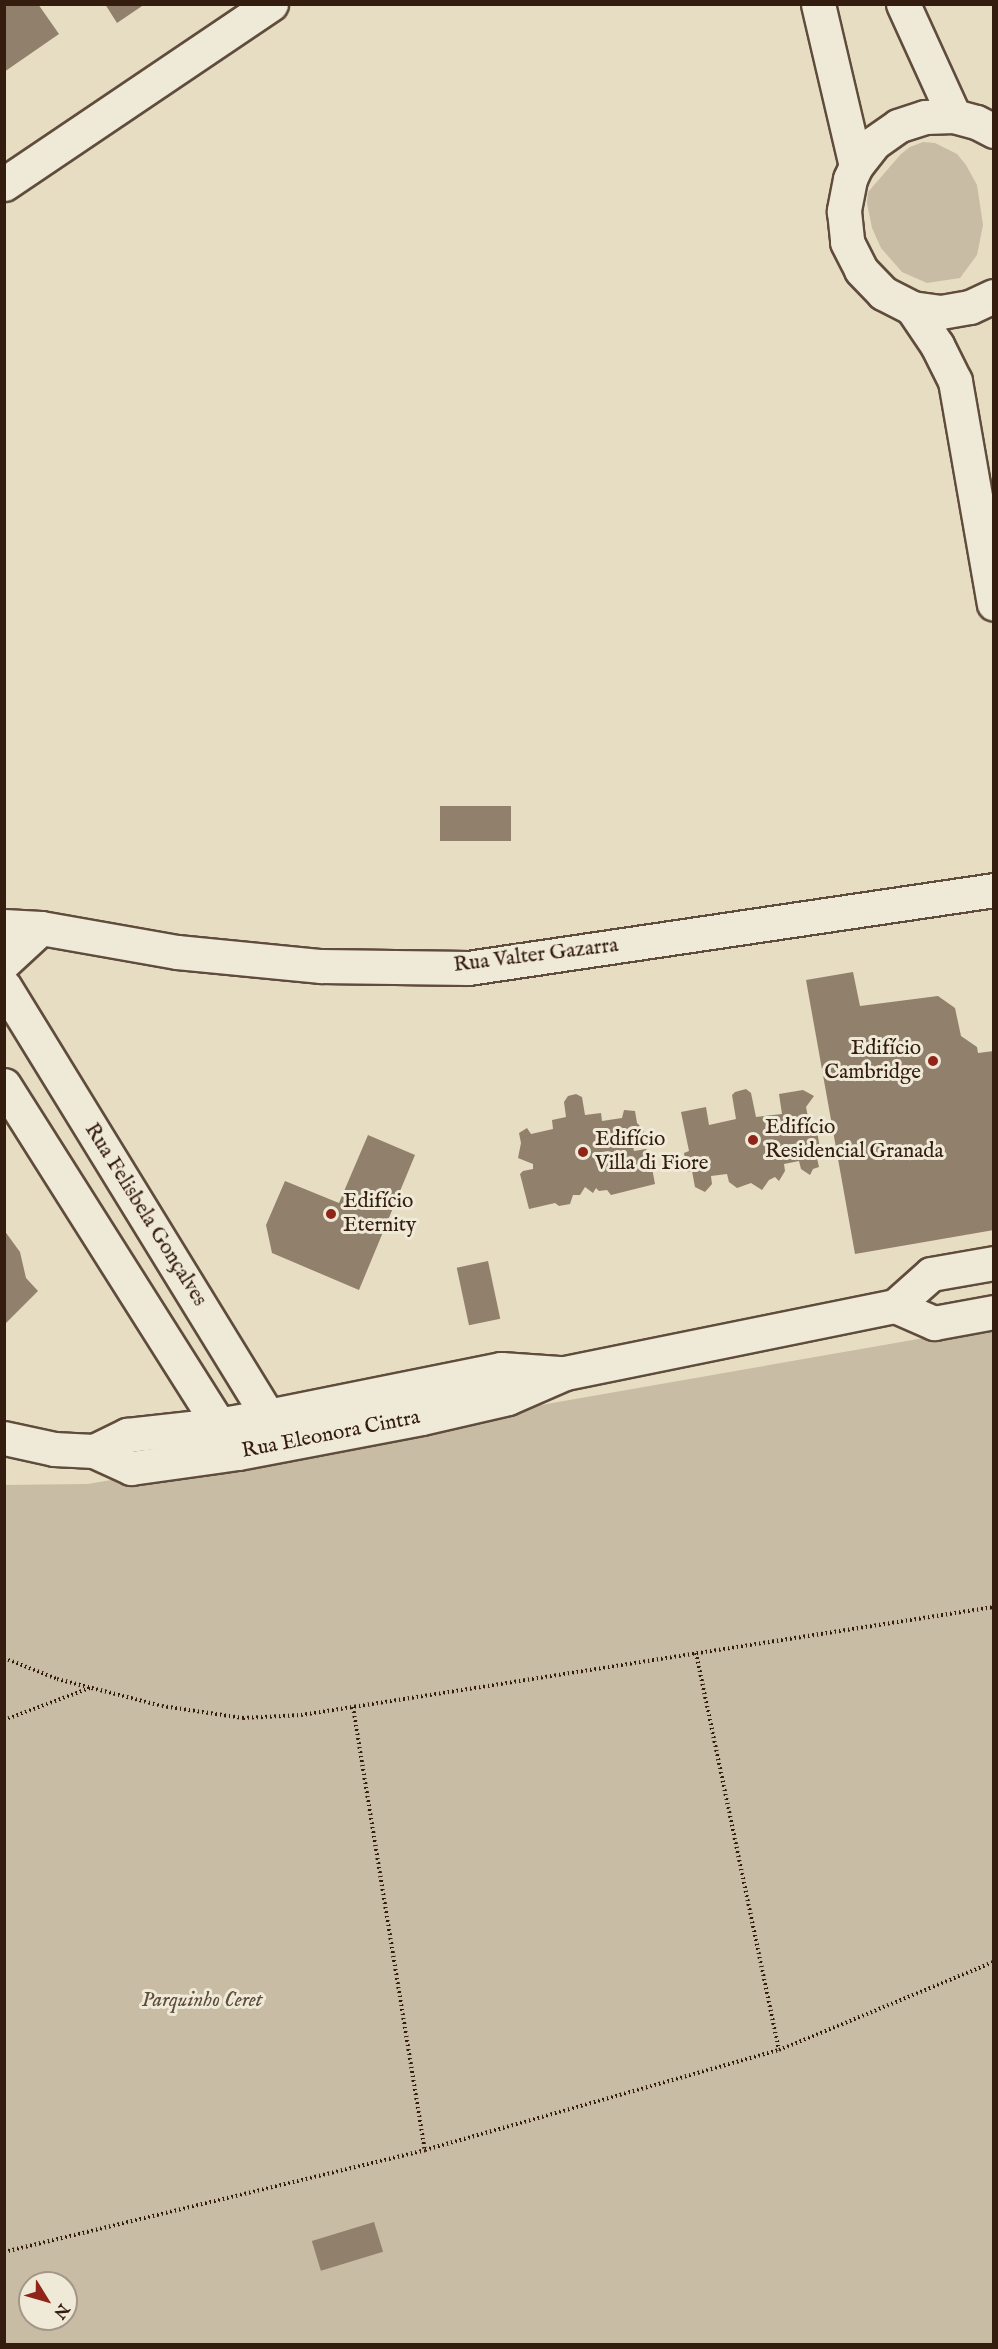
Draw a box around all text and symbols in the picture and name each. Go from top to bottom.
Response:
street label: Rua Valter Gazarra [452,933,620,979]
place label: Edifício Cambridge [824,1036,921,1086]
marker: Edifício Cambridge [926,1054,940,1068]
place label: Edifício Residencial Granada [765,1115,944,1165]
street label: Rua Felisbela Gonçalves [78,1119,212,1311]
place label: Edifício Villa di Fiore [595,1127,708,1177]
marker: Edifício Residencial Granada [746,1133,760,1147]
marker: Edifício Villa di Fiore [576,1145,590,1159]
place label: Edifício Eternity [343,1189,416,1239]
marker: Edifício Eternity [324,1207,338,1221]
street label: Rua Eleonora Cintra [240,1405,422,1465]
park label: Parquinho Ceret [141,1988,263,2014]
north arrow [18,2271,78,2331]
text: N [49,2299,73,2322]

